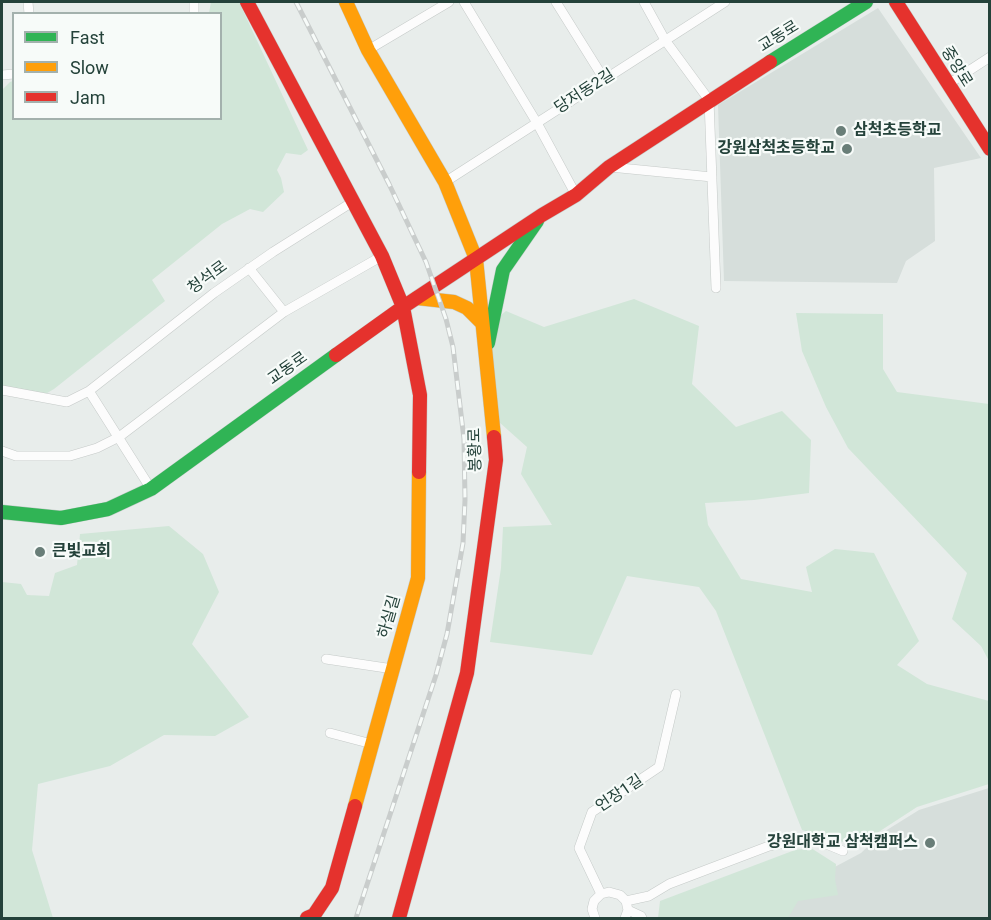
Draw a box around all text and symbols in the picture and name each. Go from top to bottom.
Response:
legend [12,12,222,120]
street label: 교동로 [755,17,803,57]
text: Fast [70,27,105,48]
street label: 중앙로 [936,43,976,91]
text: Slow [70,57,109,78]
street label: 당저동2길 [551,65,619,119]
text: Jam [70,87,106,108]
place label: 삼척초등학교 [853,121,941,141]
marker: 삼척초등학교 [834,124,848,138]
place label: 강원삼척초등학교 [717,139,835,159]
marker: 강원삼척초등학교 [840,142,854,156]
street label: 청석로 [184,257,232,299]
street label: 교동로 [264,348,312,390]
street label: 봉황로 [466,428,486,472]
place label: 큰빛교회 [52,542,111,562]
marker: 큰빛교회 [33,545,47,559]
street label: 하실길 [375,593,405,641]
street label: 언장1길 [593,771,647,817]
place label: 강원대학교 삼척캠퍼스 [767,833,918,853]
marker: 강원대학교 삼척캠퍼스 [923,836,937,850]

